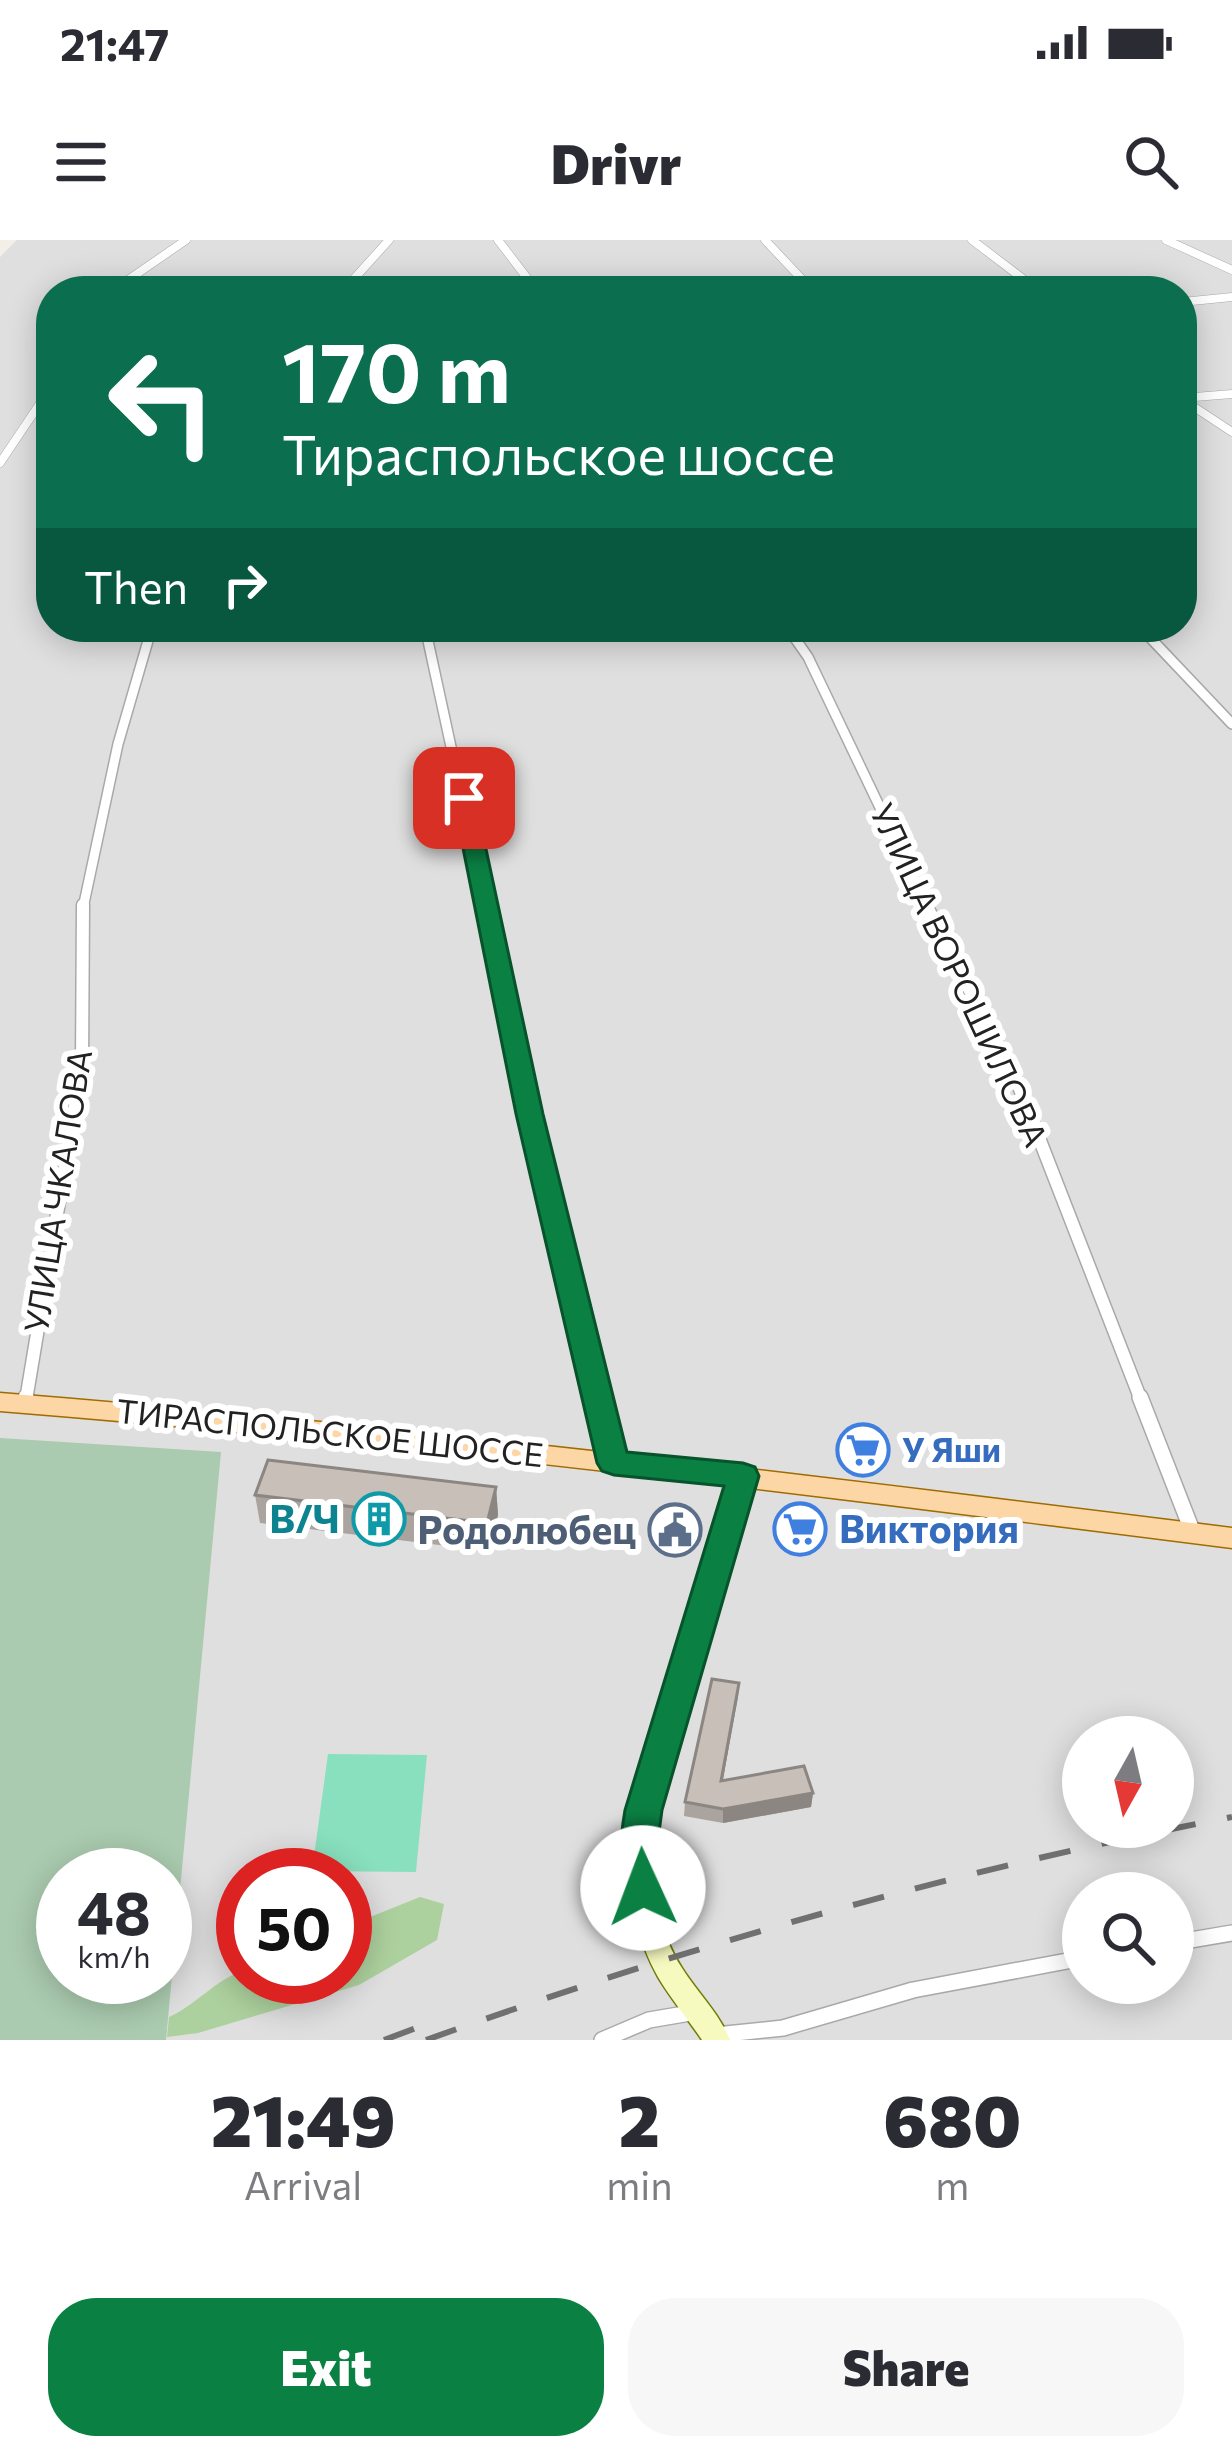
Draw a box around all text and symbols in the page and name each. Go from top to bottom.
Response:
text: 21:47 [60,15,169,70]
icon: menu [48,129,114,195]
text: Drivr [551,129,681,195]
icon: search [1118,129,1184,195]
text: 170 m [282,318,511,420]
icon: left [84,324,240,480]
text: Тираспольское шоссе [282,420,835,486]
icon: right [212,552,278,618]
text: Then [84,558,188,613]
pin [413,747,515,849]
icon: arrive [431,765,497,831]
street label: УЛИЦА ВОРОШИЛОВА [863,796,1058,1153]
street label: УЛИЦА ЧКАЛОВА [14,1046,99,1335]
street label: ТИРАСПОЛЬСКОЕ ШОССЕ [115,1389,545,1474]
supermarket icon: У Яши [835,1422,891,1478]
place label: У Яши [902,1428,1001,1469]
building icon: В/Ч [351,1491,407,1547]
place label: В/Ч [269,1493,340,1541]
supermarket icon: Виктория [772,1501,828,1557]
public building icon: Родолюбец [647,1502,703,1558]
place label: Виктория [839,1503,1019,1551]
place label: Родолюбец [417,1504,636,1552]
north arrow [1062,1716,1194,1848]
map controls [1062,1716,1194,2004]
position arrow [580,1825,706,1951]
speed limit sign: 50 [216,1848,372,2004]
button: search [1062,1872,1194,2004]
text: 48 [77,1874,151,1947]
text: km/h [78,1937,150,1974]
text: 21:49 [211,2074,396,2162]
text: 2 [619,2074,660,2162]
text: 680 [883,2074,1021,2162]
text: Arrival [244,2160,362,2208]
text: min [606,2160,673,2208]
text: m [935,2160,969,2208]
button: Exit [48,2298,604,2436]
button: Share [628,2298,1184,2436]

